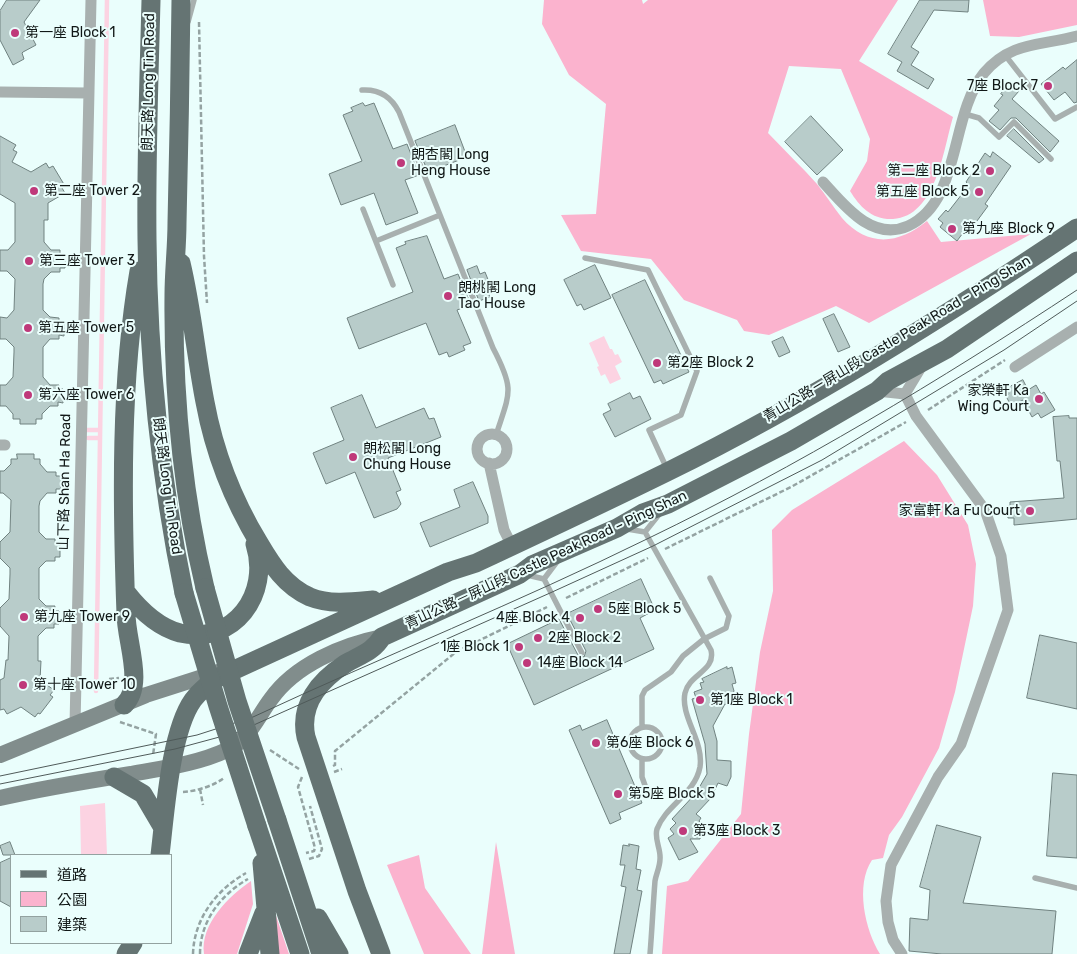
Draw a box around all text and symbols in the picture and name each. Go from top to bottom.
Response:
street label: 朗天路 Long Tin Road [139,13,159,151]
place label: 第一座 Block 1 [25,25,116,41]
marker: 第一座 Block 1 [9,27,21,39]
place label: 7座 Block 7 [967,78,1038,94]
marker: 7座 Block 7 [1042,80,1054,92]
place label: 朗杏閣 Long Heng House [411,147,491,180]
marker: 朗杏閣 Long Heng House [395,157,407,169]
place label: 第二座 Block 2 [887,163,980,179]
marker: 第二座 Block 2 [984,165,996,177]
place label: 第二座 Tower 2 [44,183,140,199]
place label: 第五座 Block 5 [876,184,969,200]
marker: 第二座 Tower 2 [28,185,40,197]
marker: 第五座 Block 5 [973,186,985,198]
place label: 第九座 Block 9 [962,221,1055,237]
marker: 第九座 Block 9 [946,223,958,235]
street label: 青山公路－屏山段 Castle Peak Road – Ping Shan [760,252,1034,426]
place label: 第三座 Tower 3 [39,253,135,269]
marker: 第三座 Tower 3 [23,255,35,267]
place label: 朗桃閣 Long Tao House [458,280,536,312]
marker: 朗桃閣 Long Tao House [442,290,454,302]
place label: 第五座 Tower 5 [38,320,134,336]
marker: 第五座 Tower 5 [22,322,34,334]
place label: 第2座 Block 2 [667,355,754,371]
marker: 第2座 Block 2 [651,357,663,369]
place label: 家榮軒 Ka Wing Court [958,383,1029,416]
place label: 第六座 Tower 6 [38,387,134,403]
marker: 第六座 Tower 6 [22,389,34,401]
marker: 家榮軒 Ka Wing Court [1033,393,1045,405]
street label: 山下路 Shan Ha Road [55,414,75,550]
street label: 朗天路 Long Tin Road [149,416,185,556]
place label: 朗松閣 Long Chung House [363,441,451,474]
marker: 朗松閣 Long Chung House [347,451,359,463]
street label: 青山公路－屏山段 Castle Peak Road – Ping Shan [402,487,690,633]
place label: 家富軒 Ka Fu Court [899,503,1020,519]
marker: 家富軒 Ka Fu Court [1024,505,1036,517]
place label: 5座 Block 5 [608,601,681,617]
marker: 5座 Block 5 [592,603,604,615]
place label: 第九座 Tower 9 [34,609,130,625]
place label: 4座 Block 4 [496,610,570,626]
marker: 第九座 Tower 9 [18,611,30,623]
marker: 4座 Block 4 [574,612,586,624]
place label: 2座 Block 2 [548,630,621,646]
marker: 2座 Block 2 [532,632,544,644]
place label: 1座 Block 1 [440,639,509,655]
marker: 1座 Block 1 [513,641,525,653]
place label: 14座 Block 14 [537,655,623,671]
marker: 14座 Block 14 [521,657,533,669]
place label: 第十座 Tower 10 [33,677,136,693]
marker: 第十座 Tower 10 [17,679,29,691]
place label: 第1座 Block 1 [710,692,793,708]
marker: 第1座 Block 1 [694,694,706,706]
place label: 第6座 Block 6 [606,735,693,751]
marker: 第6座 Block 6 [590,737,602,749]
place label: 第5座 Block 5 [628,786,715,802]
marker: 第5座 Block 5 [612,788,624,800]
place label: 第3座 Block 3 [693,823,780,839]
marker: 第3座 Block 3 [677,825,689,837]
legend [10,854,172,944]
text: 道路 [57,866,87,884]
text: 公園 [57,891,87,909]
text: 建築 [57,916,87,934]

